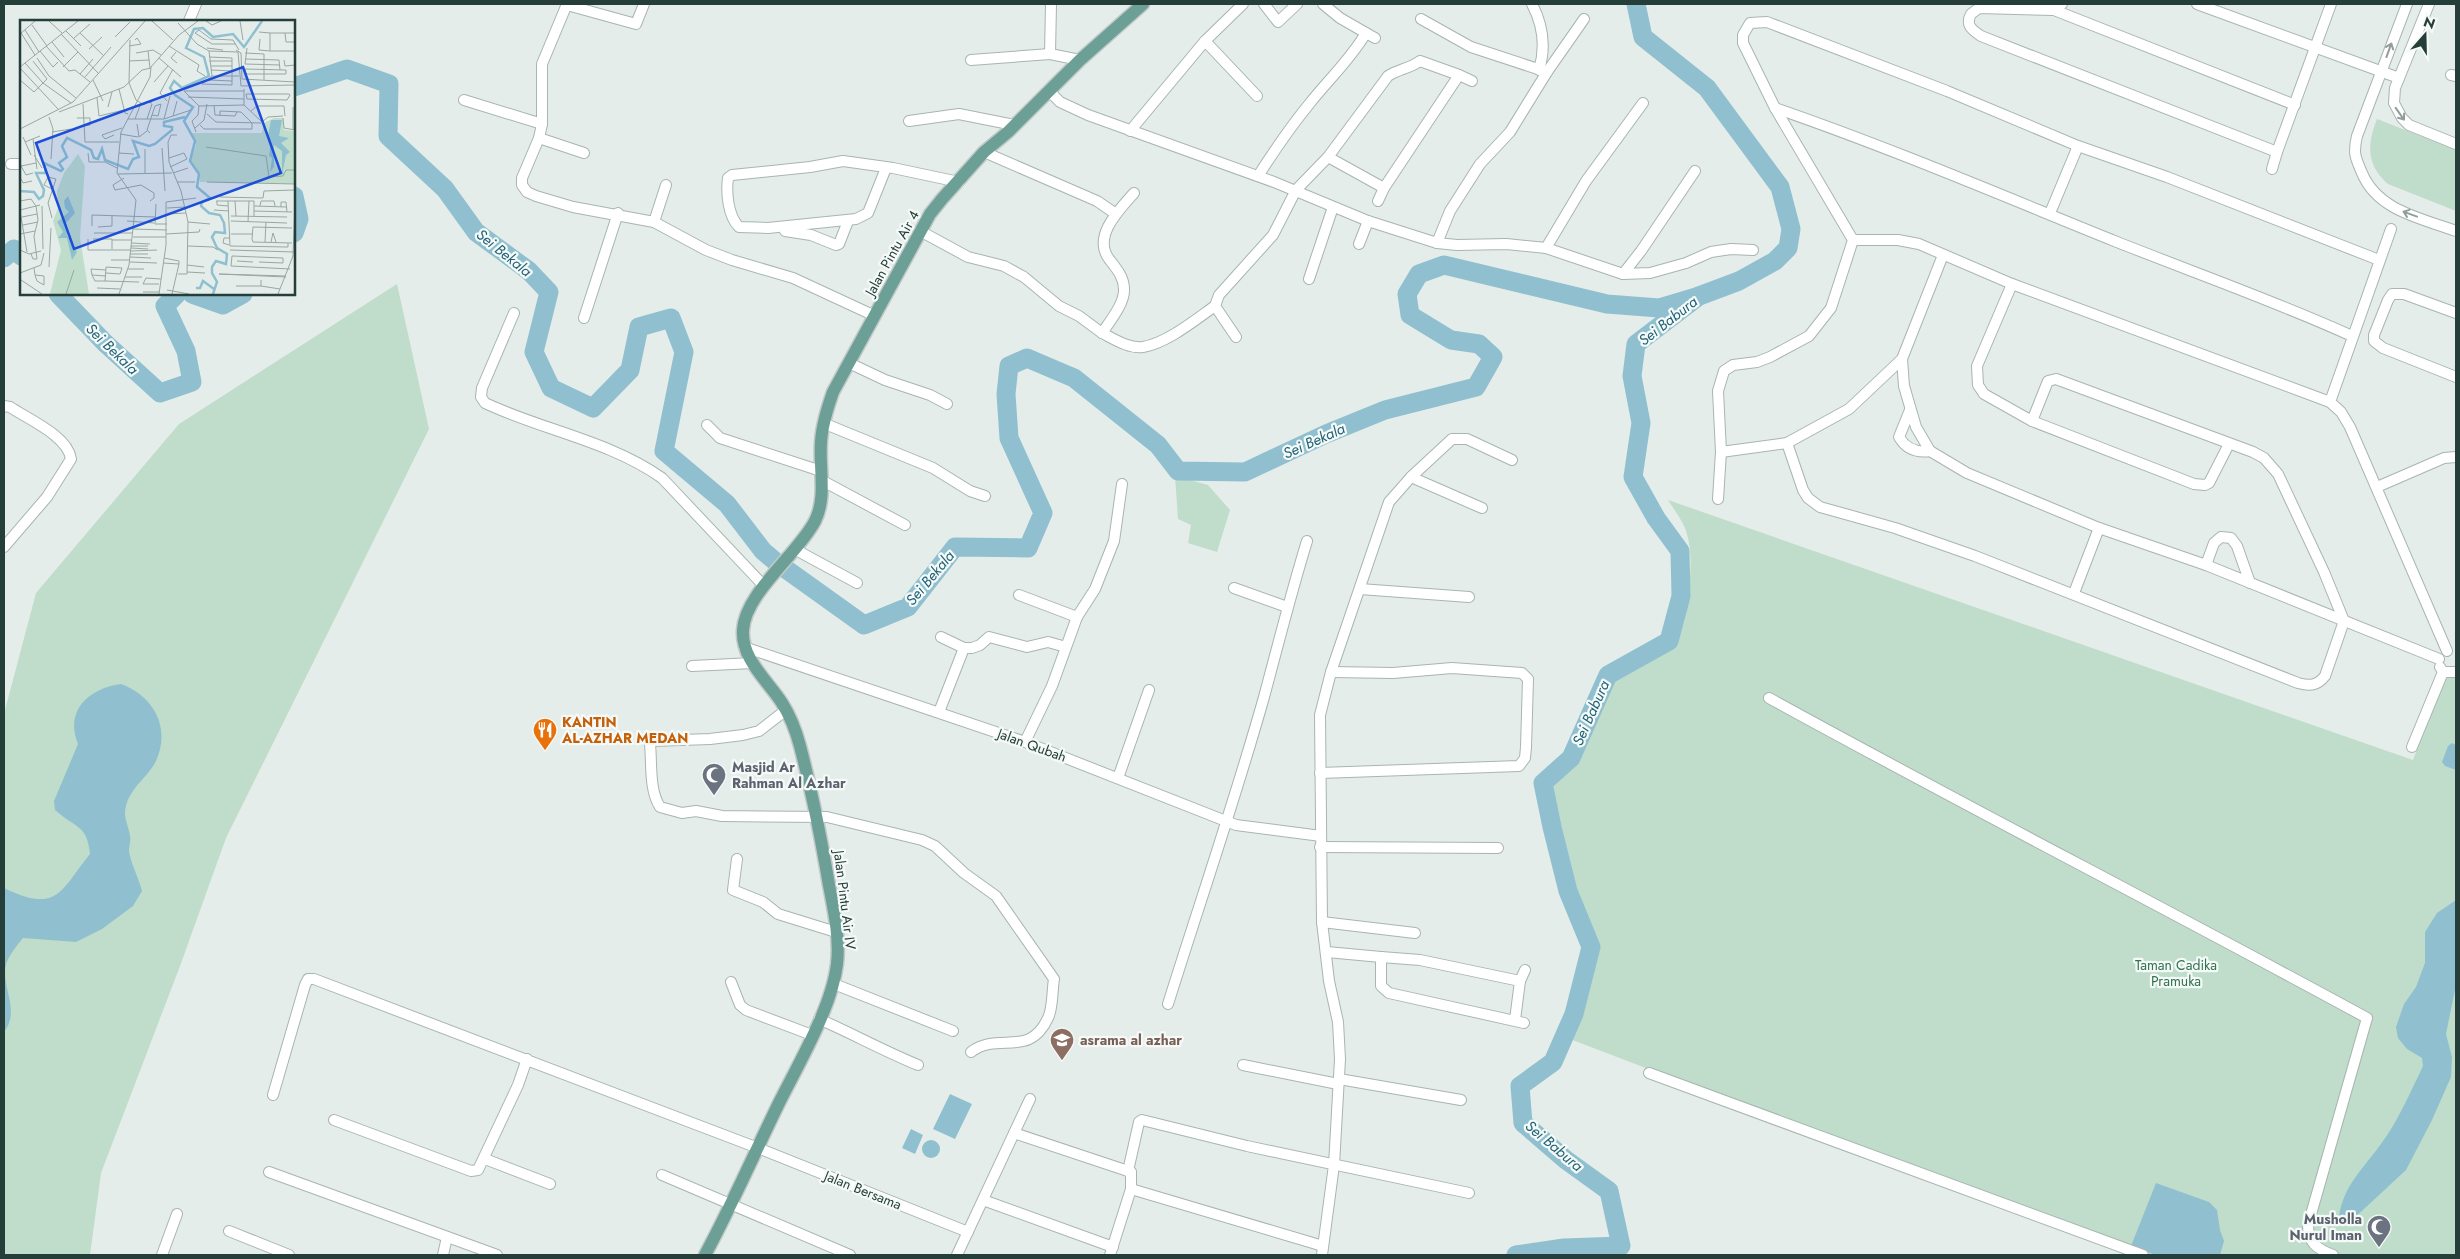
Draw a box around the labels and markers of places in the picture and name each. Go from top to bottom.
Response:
place label: KANTIN AL-AZHAR MEDAN [561,712,688,748]
restaurant icon: KANTIN AL-AZHAR MEDAN [532,717,558,751]
place label: Masjid Ar Rahman Al Azhar [732,757,846,793]
mosque icon: Masjid Ar Rahman Al Azhar [701,762,727,796]
school or university icon: asrama al azhar [1049,1027,1075,1061]
place label: asrama al azhar [1080,1030,1182,1050]
place label: Musholla Nurul Iman [2289,1209,2362,1245]
mosque icon: Musholla Nurul Iman [2366,1214,2392,1248]

